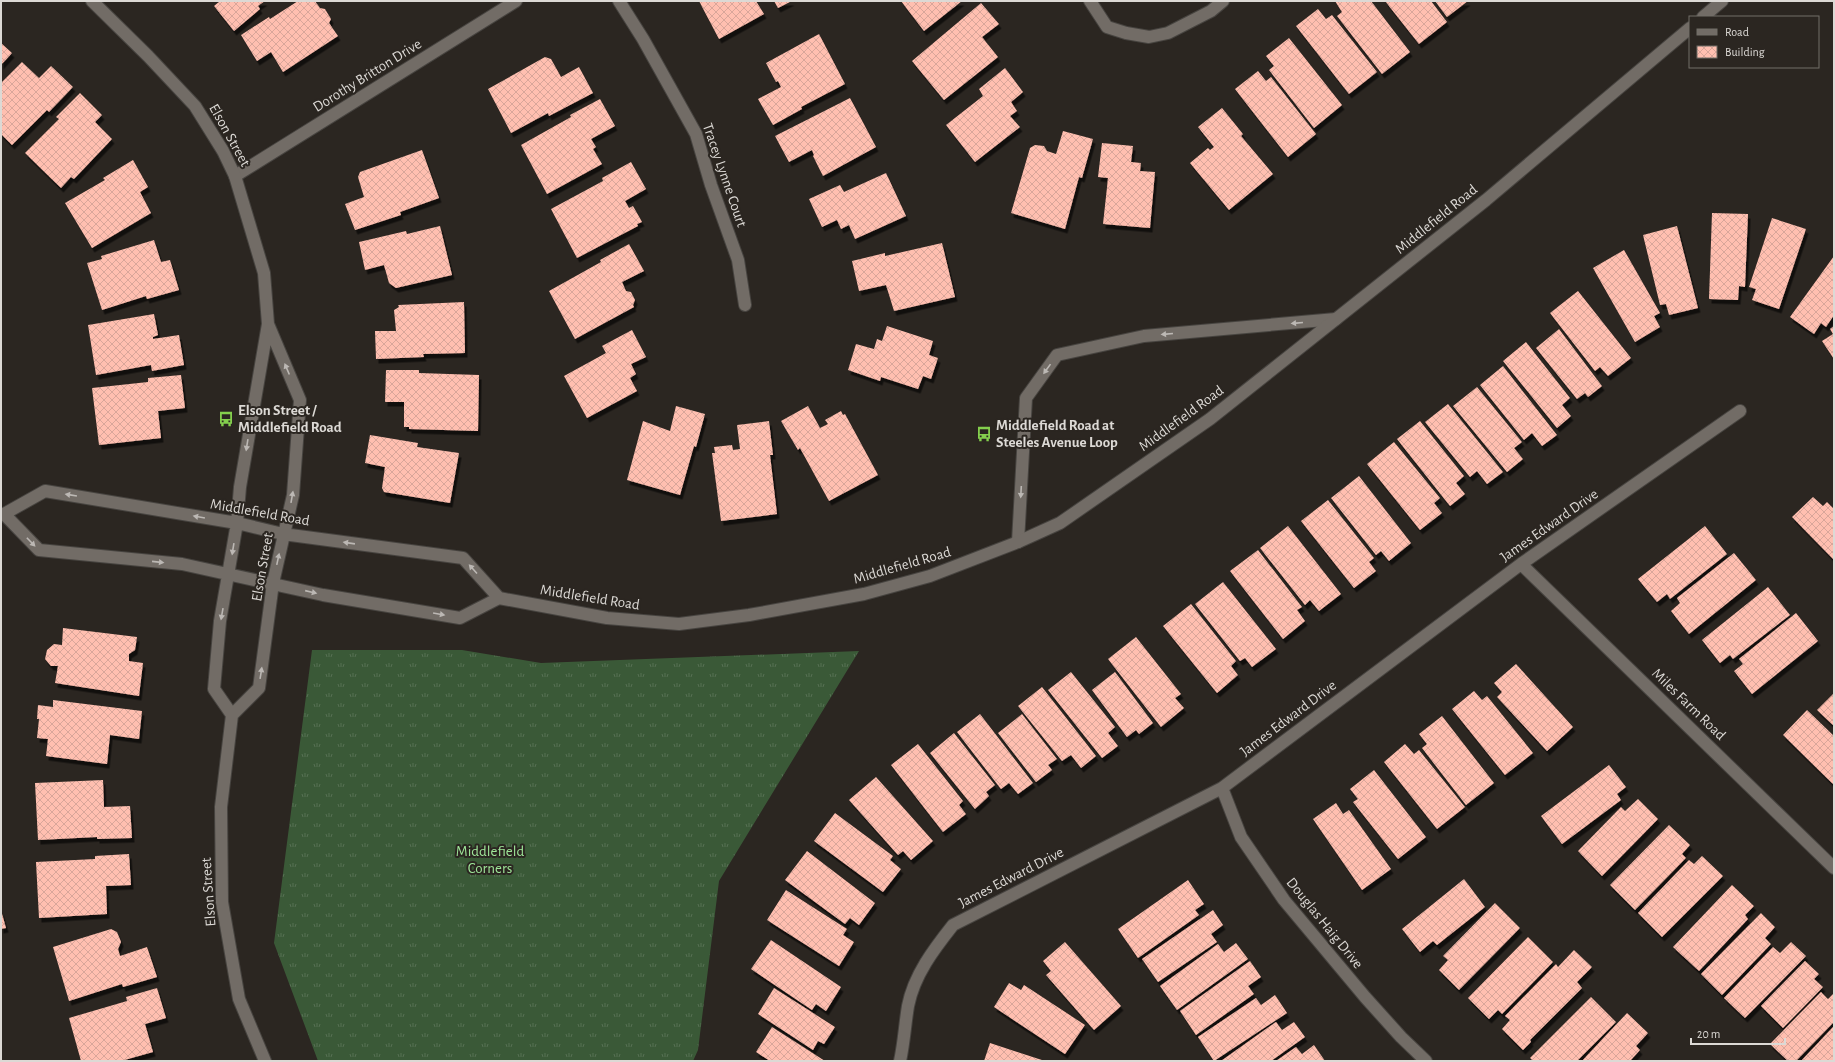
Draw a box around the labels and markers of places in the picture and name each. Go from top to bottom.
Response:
place label: Elson Street / Middlefield Road [238,403,342,435]
bus stop icon: Elson Street / Middlefield Road [217,410,235,428]
place label: Middlefield Road at Steeles Avenue Loop [996,418,1118,450]
bus stop icon: Middlefield Road at Steeles Avenue Loop [975,425,993,443]

